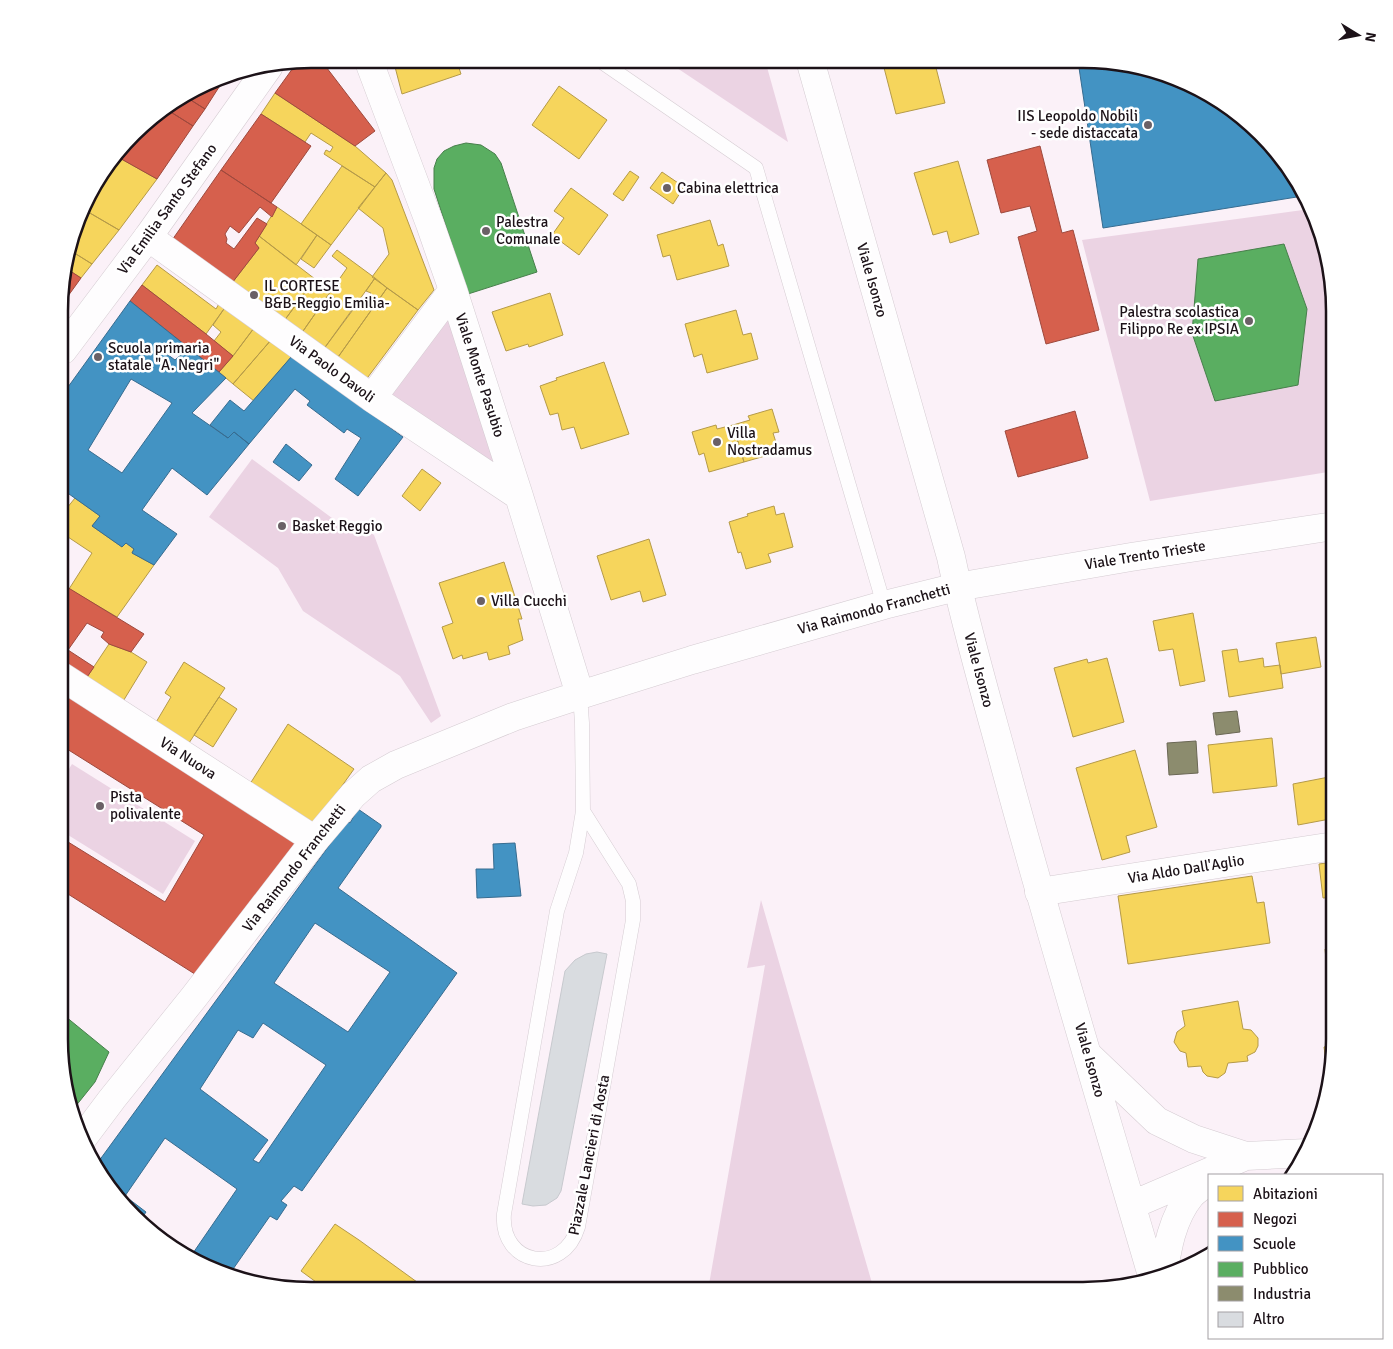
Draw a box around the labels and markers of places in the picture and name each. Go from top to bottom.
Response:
place label: IIS Leopoldo Nobili - sede distaccata [1017,107,1138,142]
marker: IIS Leopoldo Nobili - sede distaccata [1142,119,1154,131]
place label: Cabina elettrica [677,179,779,197]
marker: Cabina elettrica [661,182,673,194]
place label: Palestra Comunale [496,213,560,248]
marker: Palestra Comunale [480,225,492,237]
place label: IL CORTESE B&B-Reggio Emilia- [264,277,390,312]
marker: IL CORTESE B&B-Reggio Emilia- [248,289,260,301]
place label: Palestra scolastica Filippo Re ex IPSIA [1119,303,1239,338]
marker: Palestra scolastica Filippo Re ex IPSIA [1243,315,1255,327]
place label: Scuola primaria statale "A. Negri" [108,339,219,374]
marker: Scuola primaria statale "A. Negri" [92,351,104,363]
place label: Villa Nostradamus [727,424,812,459]
marker: Villa Nostradamus [711,436,723,448]
place label: Basket Reggio [292,517,383,535]
marker: Basket Reggio [276,520,288,532]
place label: Villa Cucchi [491,592,567,610]
marker: Villa Cucchi [475,595,487,607]
place label: Pista polivalente [110,788,181,823]
marker: Pista polivalente [94,800,106,812]

